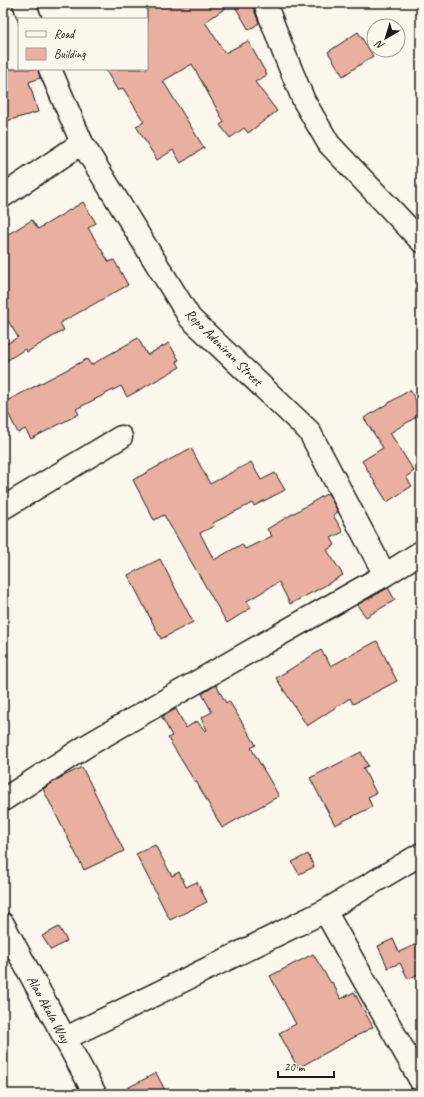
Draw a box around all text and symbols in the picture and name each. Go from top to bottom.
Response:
legend [18,18,148,70]
north arrow [366,18,406,58]
text: Road [54,26,76,42]
text: N [371,37,387,53]
text: Building [54,46,86,62]
street label: Ropo Adeniran Street [181,305,267,391]
street label: Alao Akala Way [23,973,75,1047]
scale bar [278,1053,334,1079]
text: 20 m [284,1059,306,1075]

